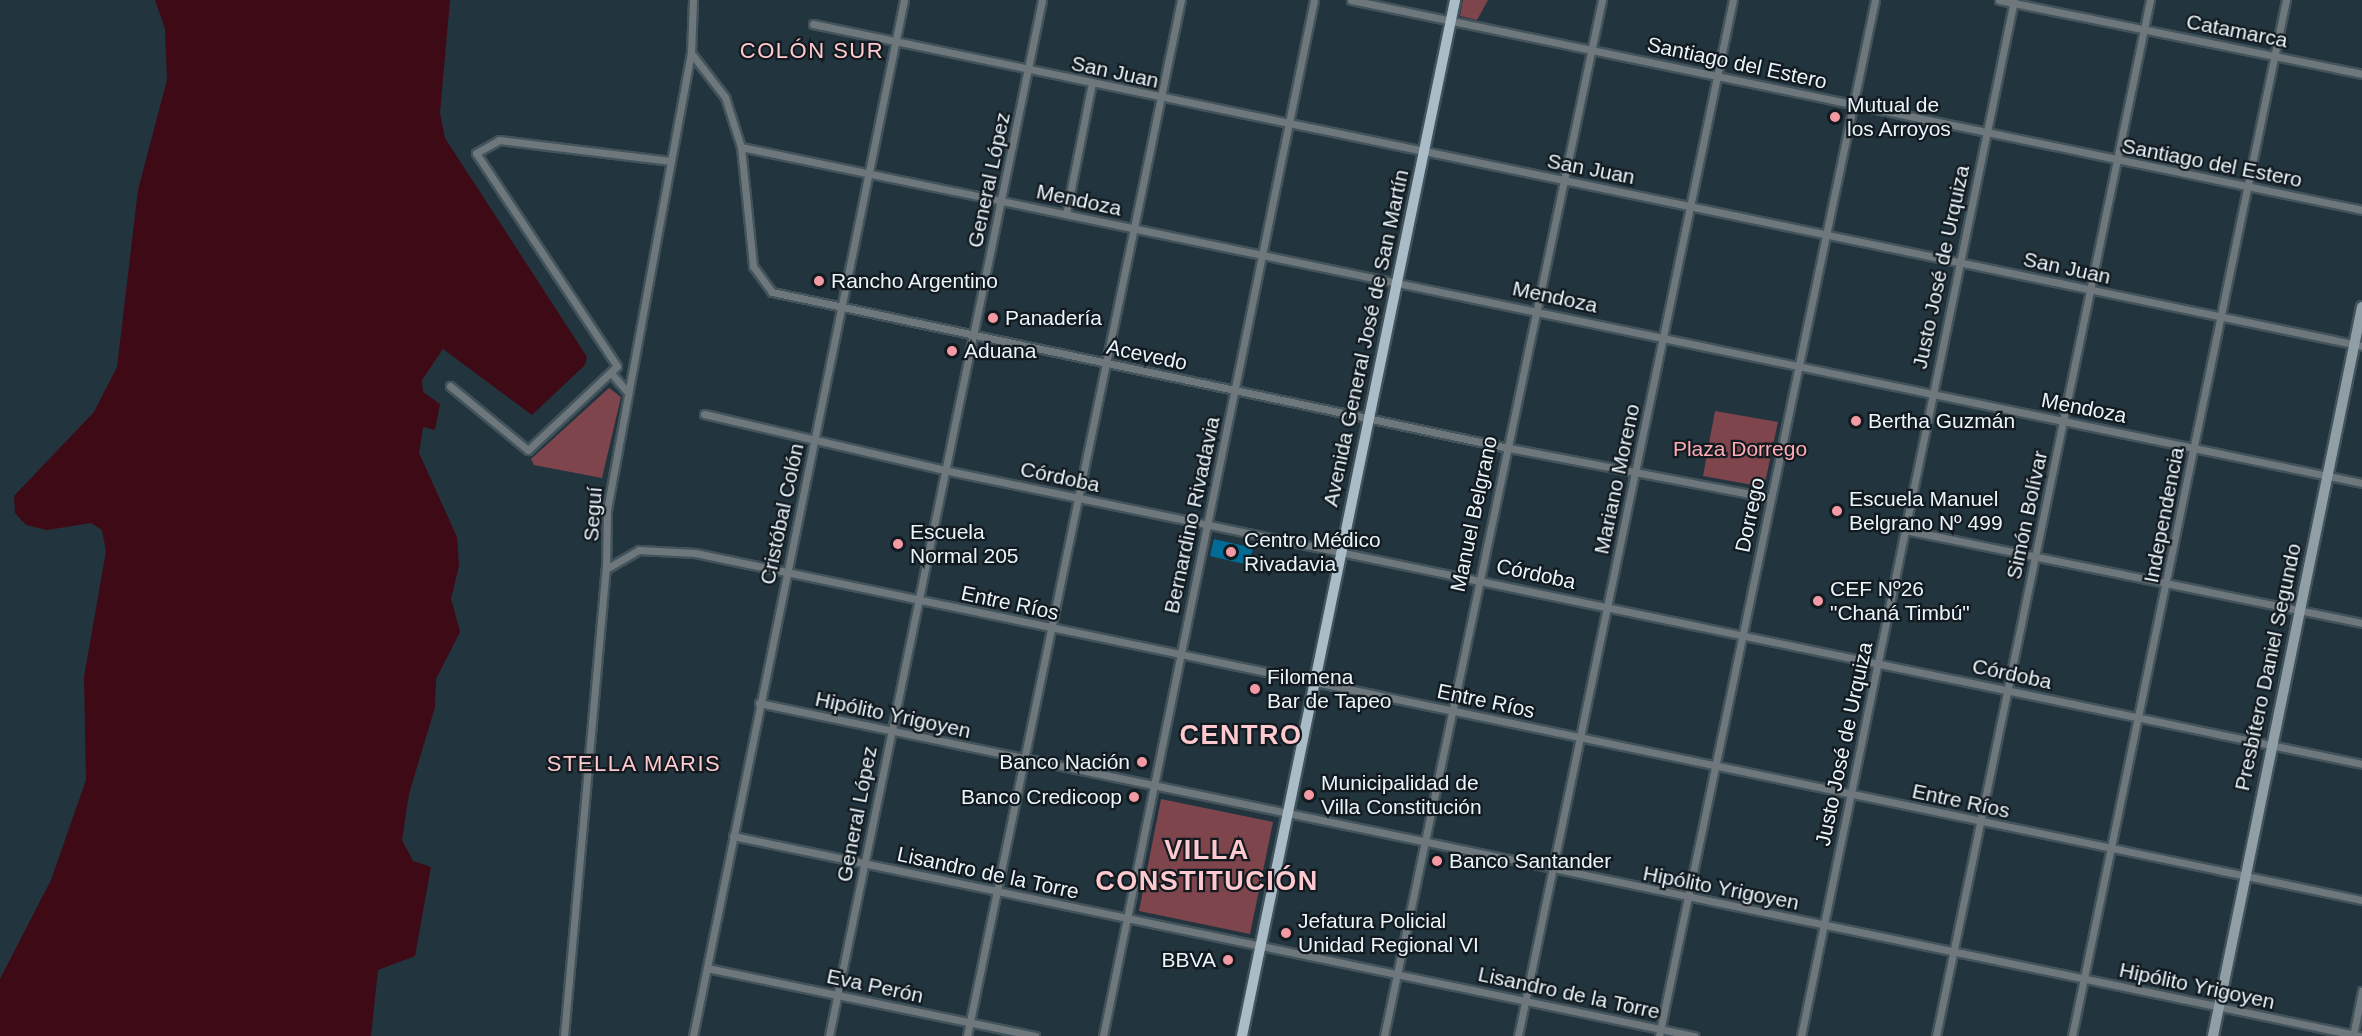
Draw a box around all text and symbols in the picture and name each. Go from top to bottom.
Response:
street label: Catamarca [2184,9,2290,53]
street label: Santiago del Estero [1645,32,1829,94]
district label: COLÓN SUR [740,38,884,64]
street label: San Juan [1069,50,1161,94]
place label: Mutual de los Arroyos [1847,92,1952,142]
street label: General López [962,110,1016,250]
marker: Mutual de los Arroyos [1828,110,1842,124]
street label: Santiago del Estero [2120,133,2304,193]
street label: San Juan [1545,148,1637,190]
street label: Justo José de Urquiza [1907,163,1975,371]
street label: Avenida General José de San Martín [1318,167,1414,509]
street label: Mendoza [1034,179,1124,221]
street label: San Juan [2021,246,2113,290]
place label: Rancho Argentino [831,268,999,294]
marker: Rancho Argentino [812,274,826,288]
street label: Mendoza [1510,276,1600,318]
place label: Panadería [1005,305,1102,331]
marker: Panadería [986,311,1000,325]
street label: Acevedo [1104,334,1190,376]
place label: Aduana [964,338,1036,364]
marker: Aduana [945,344,959,358]
street label: Mendoza [2039,387,2129,429]
street label: Mariano Moreno [1589,402,1645,556]
place label: Bertha Guzmán [1868,408,2015,434]
street label: Bernardino Rivadavia [1159,414,1225,616]
marker: Bertha Guzmán [1849,414,1863,428]
street label: Manuel Belgrano [1445,434,1503,594]
park label: Plaza Dorrego [1673,436,1807,462]
street label: Cristóbal Colón [755,441,809,587]
street label: Independencia [2138,445,2190,585]
street label: Simón Bolívar [2001,448,2053,582]
street label: Córdoba [1018,456,1102,498]
street label: Dorrego [1730,475,1770,555]
street label: Seguí [579,486,607,542]
place label: Escuela Manuel Belgrano Nº 499 [1849,486,2003,536]
marker: Escuela Manuel Belgrano Nº 499 [1830,504,1844,518]
place label: Escuela Normal 205 [910,519,1019,569]
place label: Centro Médico Rivadavia [1244,527,1381,577]
marker: Escuela Normal 205 [891,537,905,551]
street label: Presbítero Daniel Segundo [2229,541,2307,793]
marker: Centro Médico Rivadavia [1222,543,1240,561]
street label: Córdoba [1494,553,1578,595]
place label: CEF Nº26 "Chaná Timbú" [1830,576,1970,626]
street label: Entre Ríos [959,580,1061,626]
marker: CEF Nº26 "Chaná Timbú" [1811,594,1825,608]
street label: Justo José de Urquiza [1810,640,1878,848]
street label: Córdoba [1970,653,2054,695]
place label: Filomena Bar de Tapeo [1267,664,1392,714]
street label: Entre Ríos [1435,678,1537,724]
marker: Filomena Bar de Tapeo [1248,682,1262,696]
street label: Hipólito Yrigoyen [813,686,973,744]
district label: CENTRO [1180,720,1302,752]
street label: General López [831,744,883,884]
place label: Banco Nación [999,749,1130,775]
district label: STELLA MARIS [546,751,722,777]
marker: Banco Nación [1135,755,1149,769]
place label: Municipalidad de Villa Constitución [1321,770,1482,820]
street label: Entre Ríos [1910,778,2012,824]
place label: Banco Credicoop [961,784,1122,810]
marker: Municipalidad de Villa Constitución [1302,788,1316,802]
marker: Banco Credicoop [1127,790,1141,804]
district label: VILLA CONSTITUCIÓN [1095,834,1319,897]
street label: Lisandro de la Torre [895,841,1081,905]
place label: Banco Santander [1449,848,1611,874]
marker: Banco Santander [1430,854,1444,868]
street label: Hipólito Yrigoyen [1641,860,1801,916]
place label: Jefatura Policial Unidad Regional VI [1298,908,1479,958]
marker: Jefatura Policial Unidad Regional VI [1279,926,1293,940]
place label: BBVA [1162,947,1216,973]
marker: BBVA [1221,953,1235,967]
street label: Hipólito Yrigoyen [2117,957,2277,1015]
street label: Lisandro de la Torre [1476,961,1662,1025]
street label: Eva Perón [824,963,926,1009]

